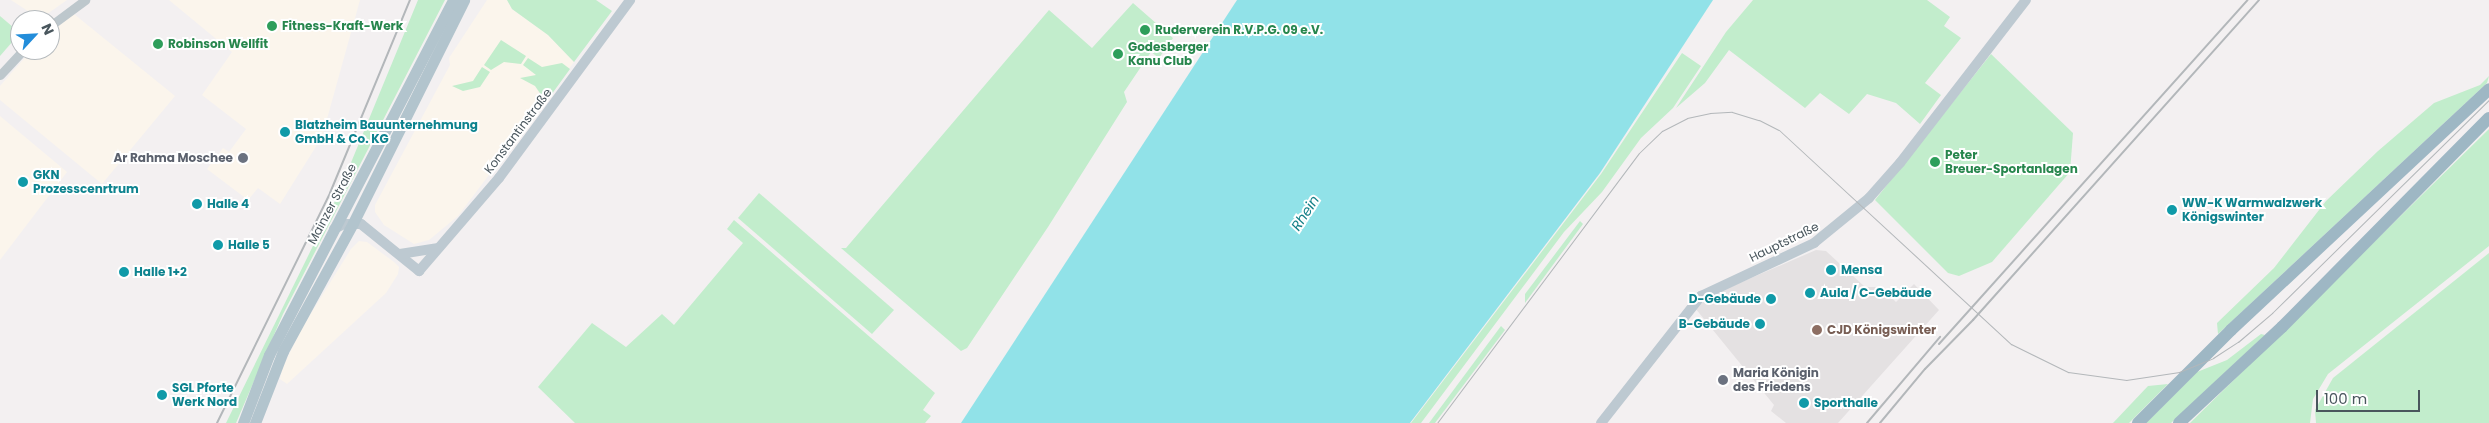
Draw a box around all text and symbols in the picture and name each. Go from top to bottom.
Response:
north arrow [10,10,60,60]
place label: Fitness-Kraft-Werk [282,19,403,33]
text: N [36,20,59,38]
marker: Fitness-Kraft-Werk [266,20,278,32]
place label: Ruderverein R.V.P.G. 09 e.V. [1155,23,1323,37]
marker: Ruderverein R.V.P.G. 09 e.V. [1139,24,1151,36]
place label: Robinson Wellfit [168,37,268,51]
marker: Robinson Wellfit [152,38,164,50]
place label: Godesberger Kanu Club [1128,40,1208,68]
marker: Godesberger Kanu Club [1112,48,1124,60]
street label: Konstantinstraße [481,86,555,176]
place label: Blatzheim Bauunternehmung GmbH & Co. KG [295,118,478,146]
marker: Blatzheim Bauunternehmung GmbH & Co. KG [279,126,291,138]
place label: Peter Breuer-Sportanlagen [1945,148,2078,176]
place label: Ar Rahma Moschee [114,151,233,165]
marker: Ar Rahma Moschee [237,152,249,164]
marker: Peter Breuer-Sportanlagen [1929,156,1941,168]
street label: Mainzer Straße [305,161,359,247]
place label: GKN Prozesscenrtrum [33,168,139,196]
marker: GKN Prozesscenrtrum [17,176,29,188]
water label: Rhein [1287,192,1323,234]
place label: WW-K Warmwalzwerk Königswinter [2182,196,2322,224]
place label: Halle 4 [207,197,249,211]
marker: Halle 4 [191,198,203,210]
marker: WW-K Warmwalzwerk Königswinter [2166,204,2178,216]
street label: Hauptstraße [1747,219,1821,265]
place label: Halle 5 [228,238,270,252]
marker: Halle 5 [212,239,224,251]
place label: Mensa [1841,263,1882,277]
marker: Mensa [1825,264,1837,276]
place label: Halle 1+2 [134,265,187,279]
marker: Halle 1+2 [118,266,130,278]
place label: Aula / C-Gebäude [1820,286,1932,300]
marker: Aula / C-Gebäude [1804,287,1816,299]
place label: D-Gebäude [1689,292,1761,306]
marker: D-Gebäude [1765,293,1777,305]
place label: B-Gebäude [1679,317,1750,331]
marker: B-Gebäude [1754,318,1766,330]
place label: CJD Königswinter [1827,323,1936,337]
marker: CJD Königswinter [1811,324,1823,336]
place label: Maria Königin des Friedens [1733,366,1819,394]
marker: Maria Königin des Friedens [1717,374,1729,386]
scale bar [2319,380,2423,412]
place label: SGL Pforte Werk Nord [172,381,237,409]
text: 100 m [2324,388,2367,409]
marker: SGL Pforte Werk Nord [156,389,168,401]
place label: Sporthalle [1814,396,1878,410]
marker: Sporthalle [1798,397,1810,409]

